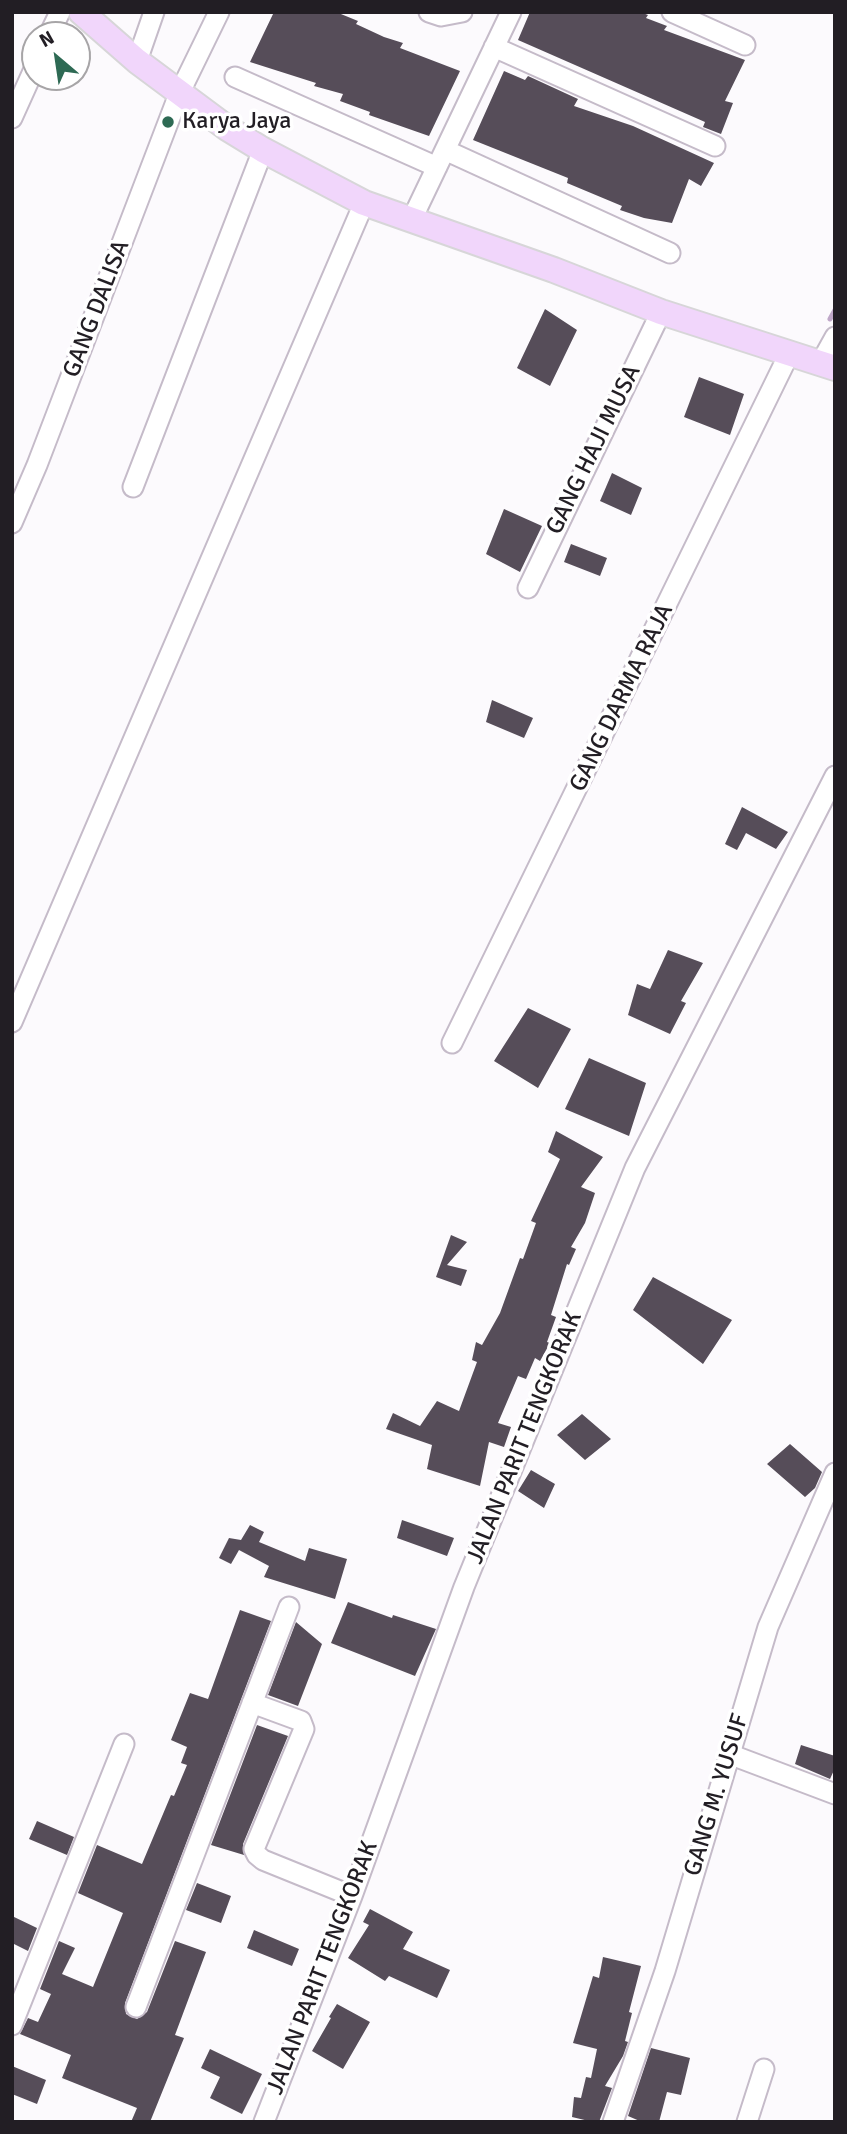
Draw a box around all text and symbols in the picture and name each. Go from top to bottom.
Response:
north arrow [21,21,91,91]
text: N [35,26,58,53]
place label: Karya Jaya [182,108,291,136]
marker: Karya Jaya [160,114,176,130]
street label: GANG DALISA [58,236,136,382]
street label: GANG HAJI MUSA [541,361,647,539]
street label: GANG DARMA RAJA [564,599,680,797]
street label: JALAN PARIT TENGKORAK [461,1308,589,1568]
street label: GANG M. YUSUF [679,1710,755,1880]
street label: JALAN PARIT TENGKORAK [261,1837,385,2099]

